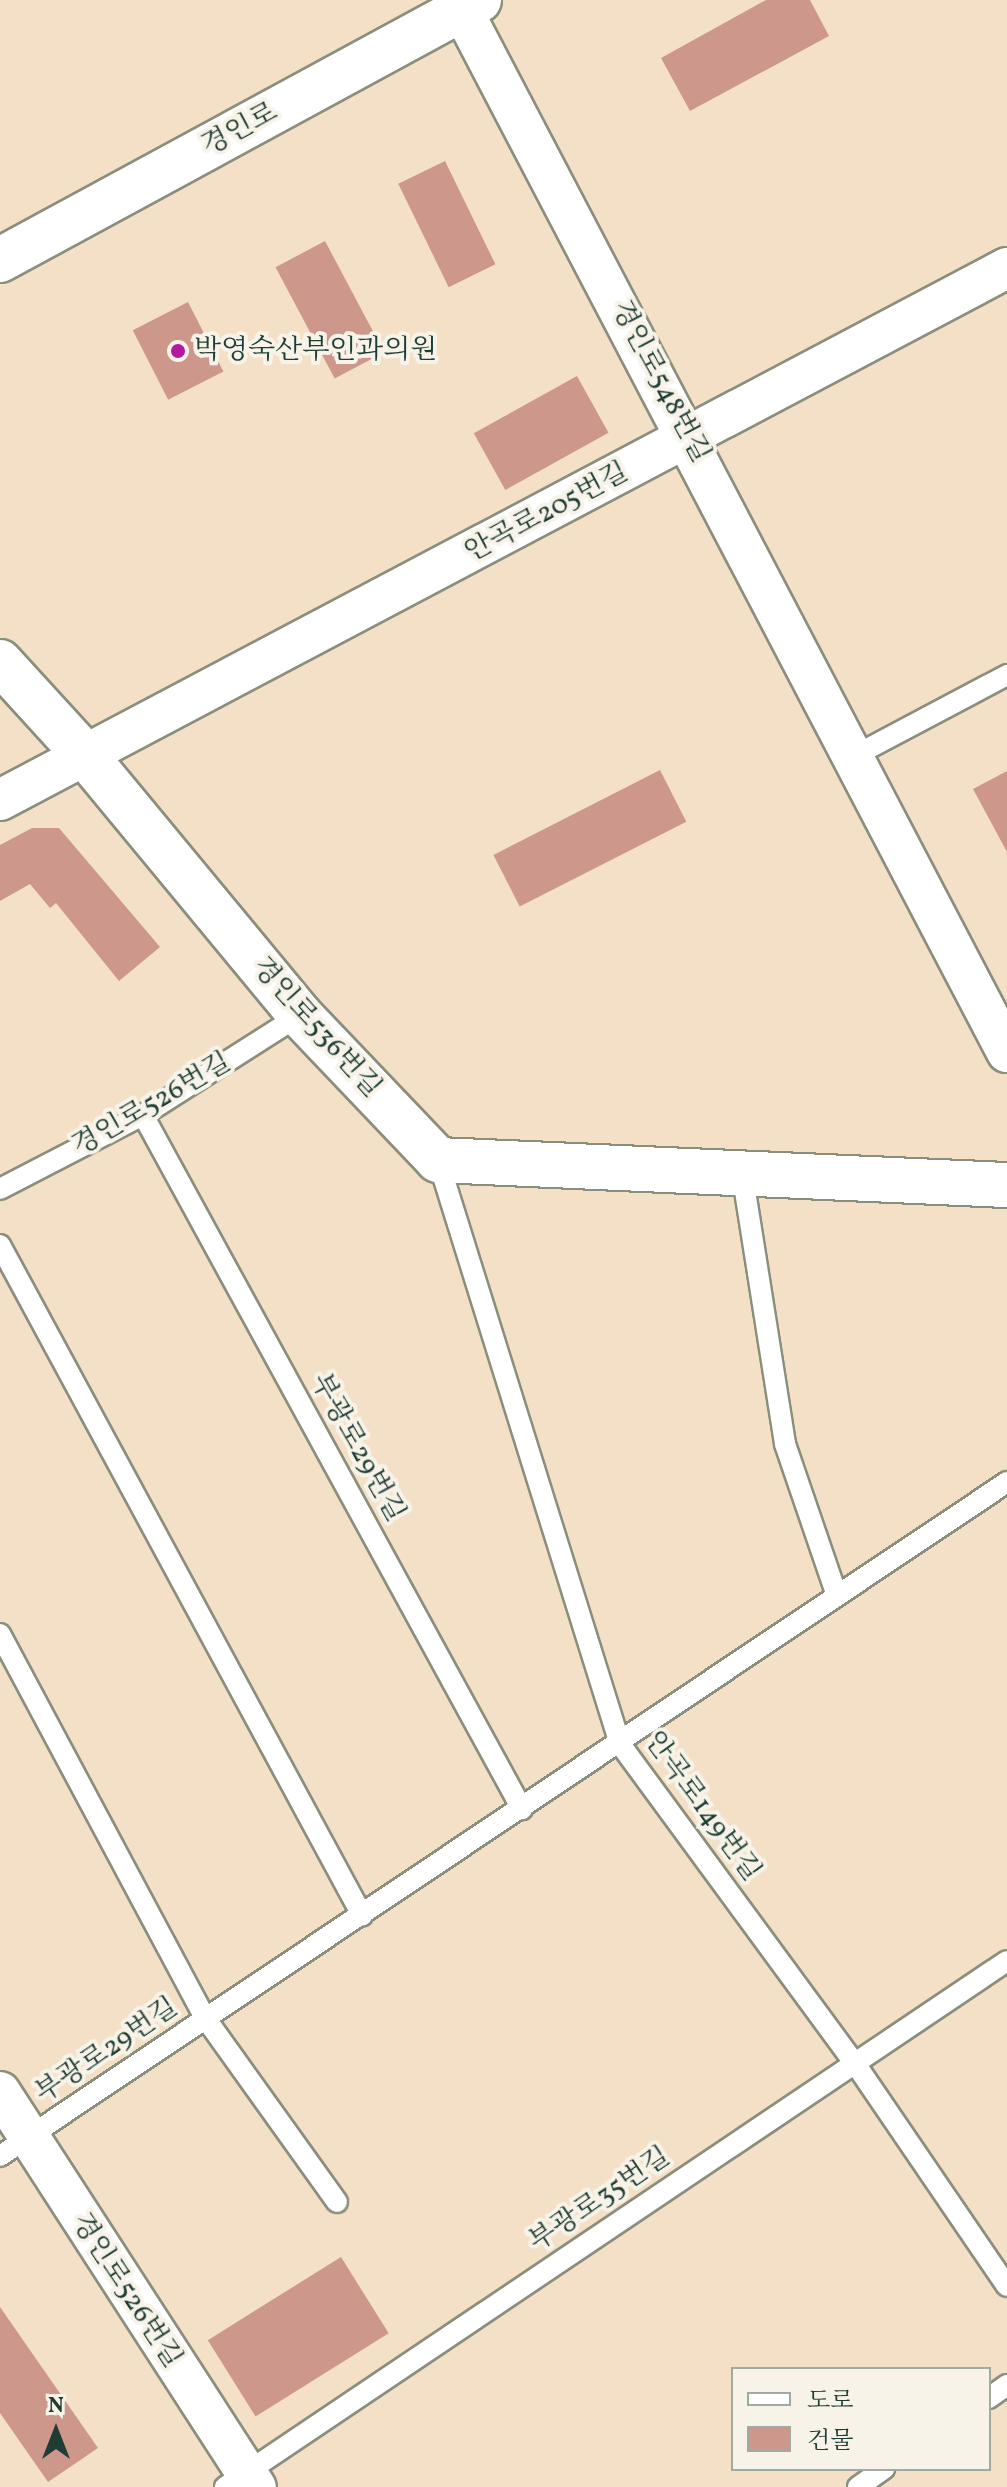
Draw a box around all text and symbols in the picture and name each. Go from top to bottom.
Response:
street label: 경인로 [196,96,284,164]
street label: 경인로548번길 [603,295,717,469]
place label: 박영숙산부인과의원 [194,334,437,368]
marker: 박영숙산부인과의원 [169,342,187,360]
street label: 안곡로205번길 [460,456,634,570]
street label: 경인로536번길 [244,951,388,1105]
street label: 경인로526번길 [67,1046,237,1164]
street label: 부광로29번길 [302,1368,412,1528]
street label: 안곡로149번길 [637,1726,767,1888]
street label: 부광로29번길 [29,1991,185,2111]
street label: 부광로35번길 [523,2140,677,2260]
street label: 경인로526번길 [63,2207,189,2375]
legend [731,2367,991,2471]
text: 도로 [807,2385,853,2419]
north arrow [16,2391,96,2471]
text: N [48,2391,64,2422]
text: 건물 [807,2425,853,2459]

